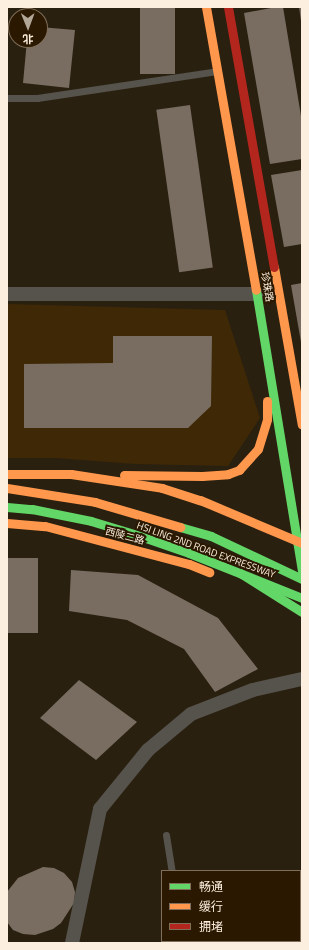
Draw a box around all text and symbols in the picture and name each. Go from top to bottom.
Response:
north arrow [8,8,48,48]
text: 北 [23,31,34,47]
street label: 珍珠路 [258,271,276,303]
street label: HSI LING 2ND ROAD EXPRESSWAY [135,519,277,581]
street label: 西陵二路 [104,525,146,547]
legend [161,870,301,942]
text: 畅通 [199,877,223,896]
text: 缓行 [199,897,223,916]
text: 拥堵 [199,917,223,936]

